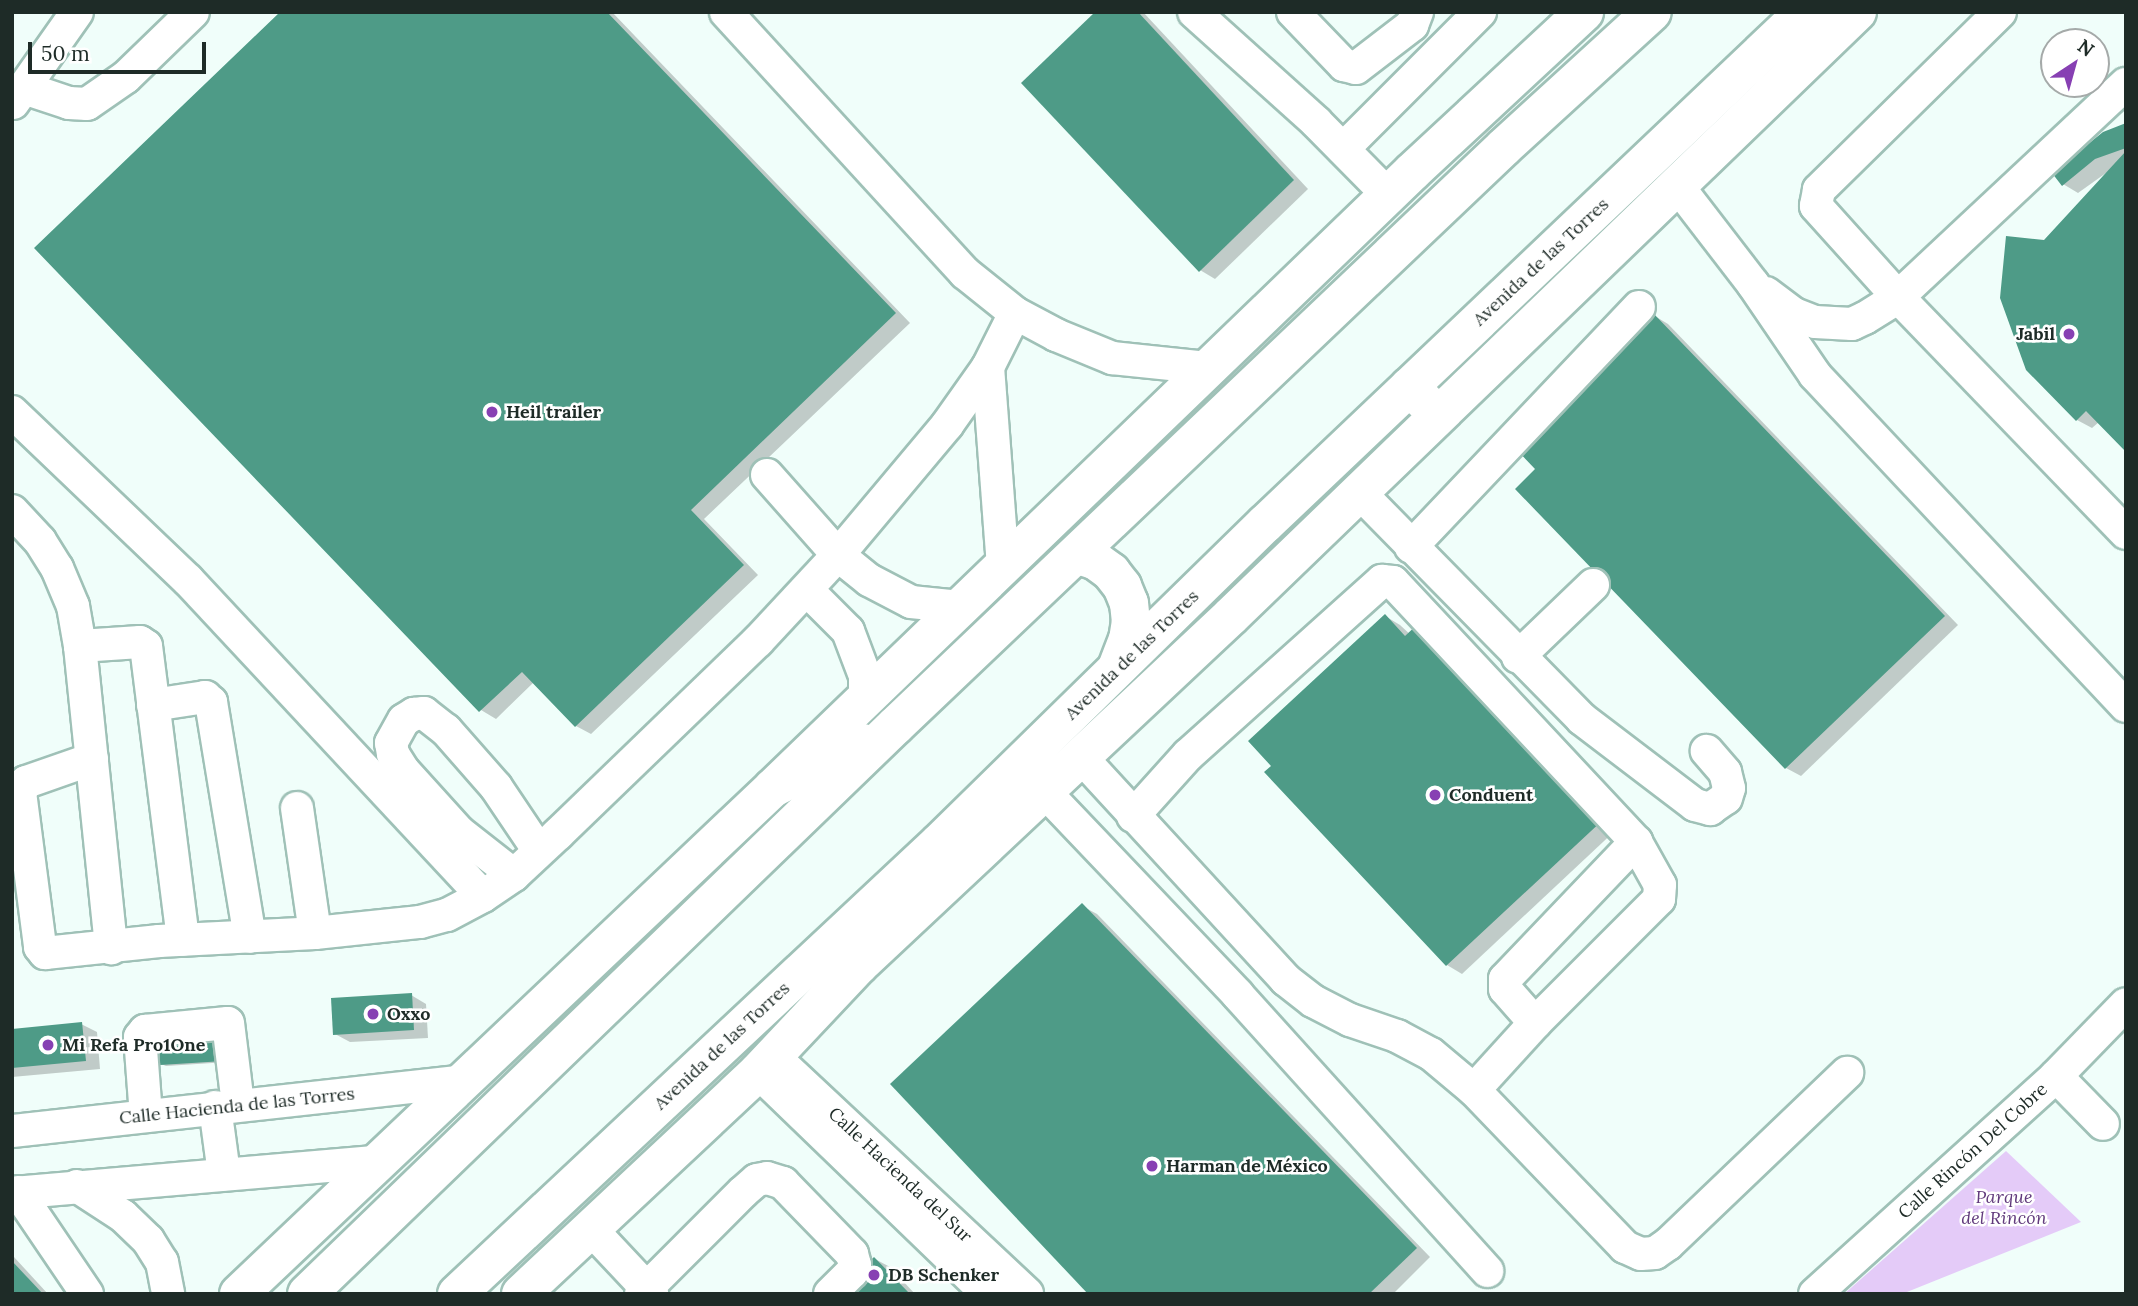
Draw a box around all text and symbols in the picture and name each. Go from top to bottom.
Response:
scale bar [32,28,210,72]
north arrow [2040,28,2110,98]
text: N [2073,34,2099,62]
text: 50 m [41,40,90,67]
street label: Avenida de las Torres [1469,194,1613,330]
place label: Jabil [2016,323,2055,345]
marker: Jabil [2061,326,2077,342]
place label: Heil trailer [506,401,601,423]
marker: Heil trailer [484,404,500,420]
street label: Avenida de las Torres [1061,586,1203,724]
place label: Conduent [1449,784,1533,806]
marker: Conduent [1427,787,1443,803]
street label: Avenida de las Torres [650,978,794,1114]
place label: Oxxo [387,1003,430,1025]
marker: Oxxo [365,1006,381,1022]
place label: Mi Refa Pro1One [62,1034,205,1056]
marker: Mi Refa Pro1One [40,1037,56,1053]
street label: Calle Rincón Del Cobre [1894,1078,2052,1224]
street label: Calle Hacienda de las Torres [118,1083,356,1129]
street label: Calle Hacienda del Sur [824,1103,976,1247]
place label: Harman de México [1166,1155,1328,1177]
marker: Harman de México [1144,1158,1160,1174]
park label: Parque del Rincón [1961,1187,2047,1230]
place label: DB Schenker [888,1264,999,1286]
marker: DB Schenker [866,1267,882,1283]

